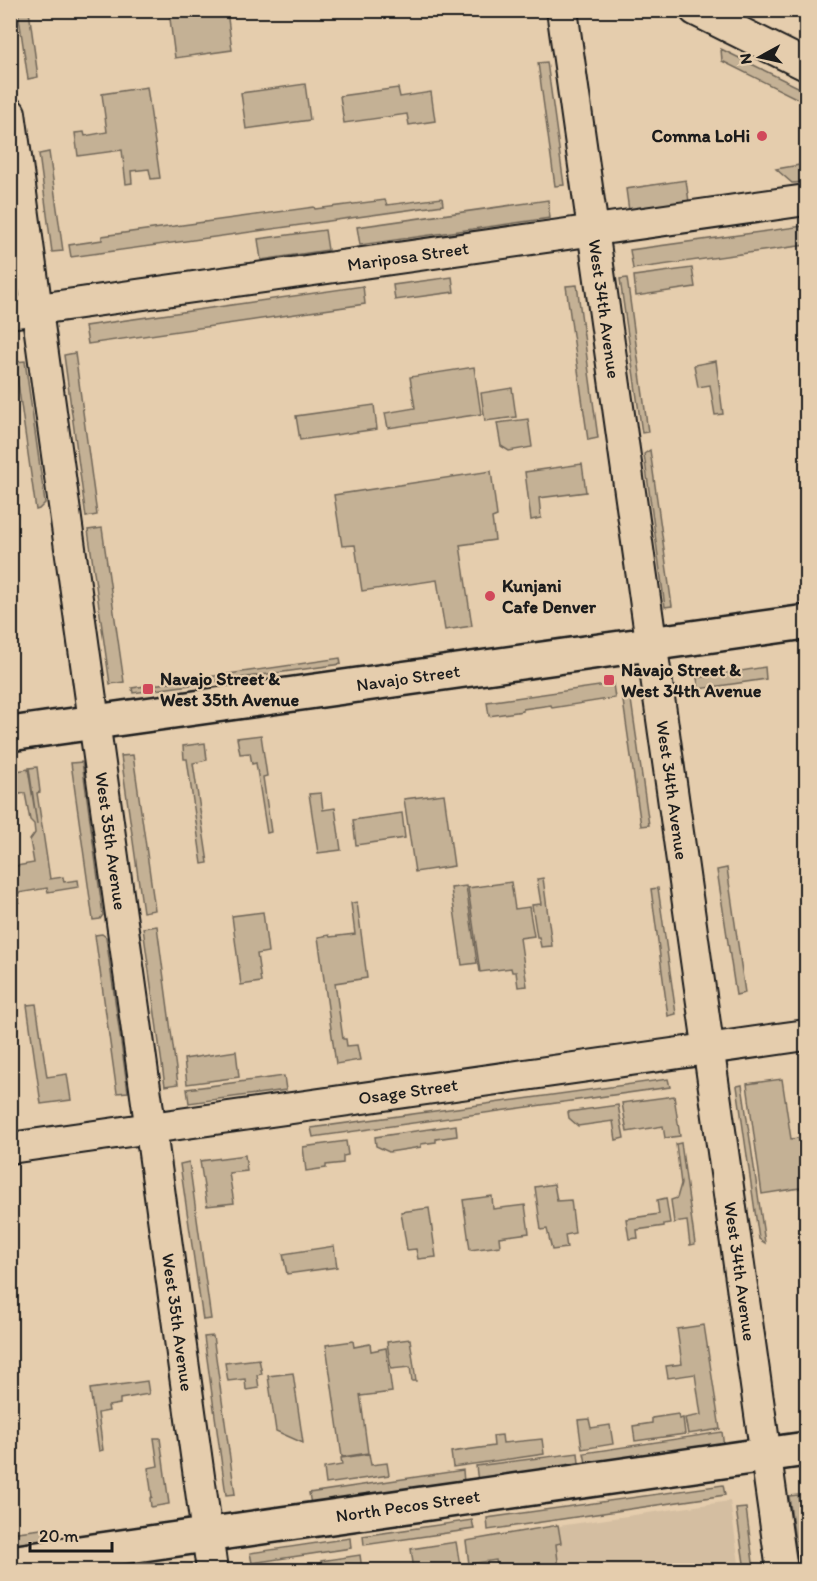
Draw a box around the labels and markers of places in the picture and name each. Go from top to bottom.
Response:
place label: Comma LoHi [651,125,750,147]
marker: Comma LoHi [755,129,769,143]
place label: Kunjani Cafe Denver [502,575,597,618]
marker: Kunjani Cafe Denver [483,589,497,603]
place label: Navajo Street & West 34th Avenue [621,659,762,702]
place label: Navajo Street & West 35th Avenue [160,668,299,711]
marker: Navajo Street & West 34th Avenue [602,673,616,687]
marker: Navajo Street & West 35th Avenue [141,682,155,696]

